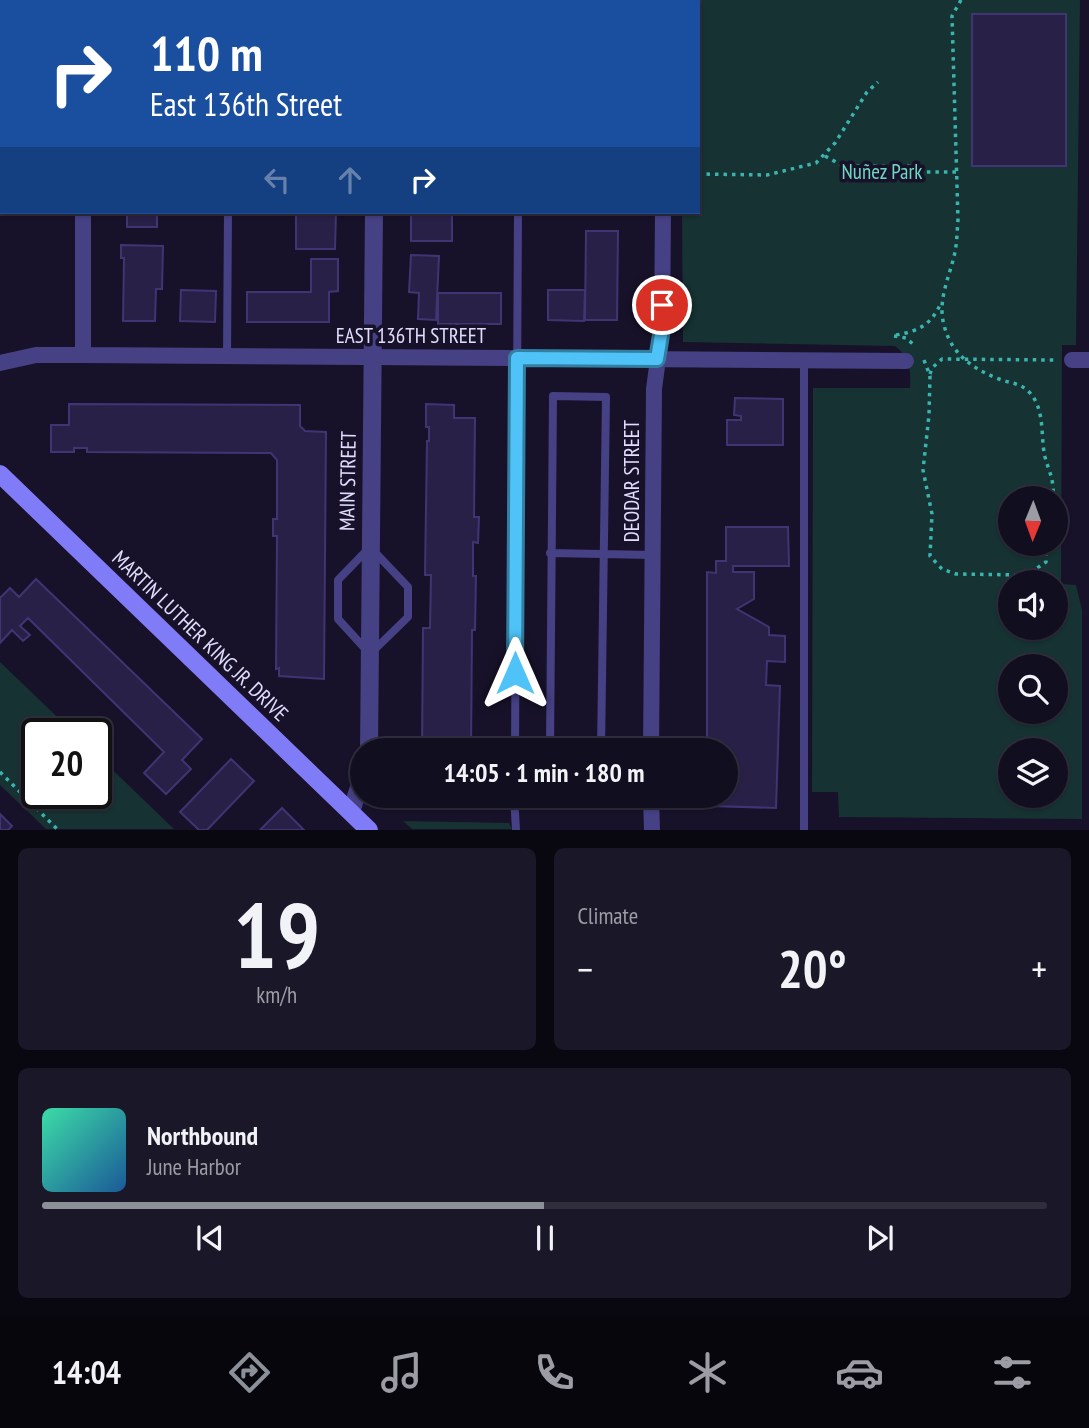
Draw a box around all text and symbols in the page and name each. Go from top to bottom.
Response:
text: 110 m [150,21,263,85]
icon: right [35,28,126,119]
text: East 136th Street [150,83,342,125]
park label: Nuñez Park [842,158,922,185]
icon: left [258,161,296,199]
icon: ahead [331,161,369,199]
icon: right [404,161,442,199]
pin [632,275,692,335]
icon: arrive [643,286,681,324]
street label: EAST 136TH STREET [336,322,487,349]
street label: DEODAR STREET [618,419,645,542]
street label: MAIN STREET [333,430,362,531]
north arrow [998,486,1068,556]
map controls [998,486,1068,808]
street label: MARTIN LUTHER KING JR. DRIVE [107,545,294,727]
button: sound [998,570,1068,640]
position arrow [478,636,552,710]
button: search [998,654,1068,724]
speed limit sign: 20 [21,718,112,809]
button: layers [998,738,1068,808]
text: 14:05 · 1 min · 180 m [444,756,644,789]
text: 19 [233,875,320,993]
text: Climate [578,901,638,930]
text: 20° [778,935,847,1002]
text: − [578,944,593,993]
text: + [1031,944,1047,993]
text: km/h [256,980,297,1009]
text: Northbound [147,1119,258,1152]
text: June Harbor [147,1152,241,1181]
icon: previous [191,1219,229,1257]
icon: pause [526,1219,564,1257]
icon: next [861,1219,899,1257]
icon: directions [225,1348,274,1397]
icon: music [377,1348,426,1397]
icon: phone [530,1348,579,1397]
icon: climate [683,1348,732,1397]
icon: car [835,1348,884,1397]
icon: filters [988,1348,1037,1397]
text: 14:04 [52,1351,121,1393]

